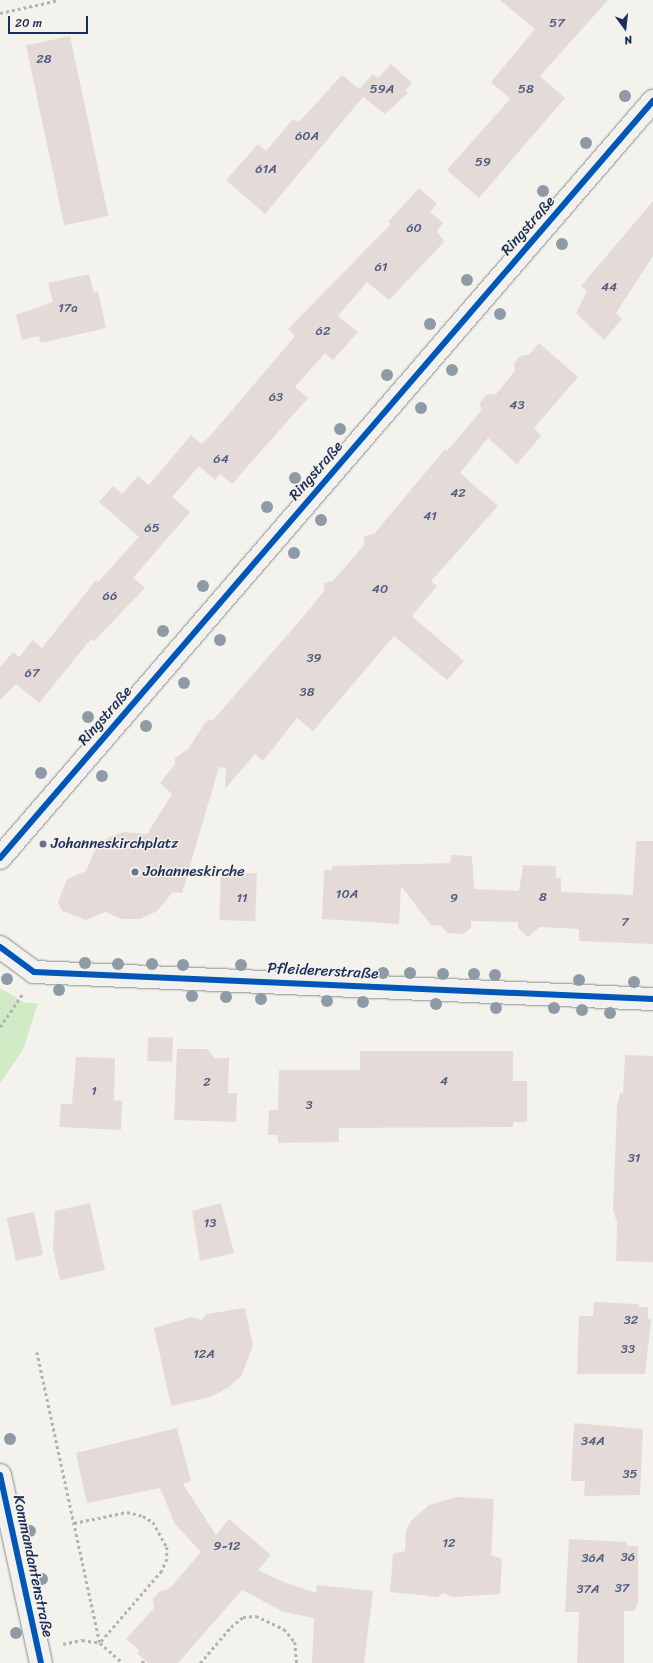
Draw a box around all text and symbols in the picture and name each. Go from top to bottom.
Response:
scale bar [10,8,90,34]
north arrow [605,8,645,48]
text: 20 m [15,12,42,34]
house number: 57 [549,15,565,31]
text: N [622,30,634,50]
house number: 28 [36,51,52,67]
house number: 59A [370,81,394,97]
house number: 58 [518,81,534,97]
house number: 60A [295,128,319,144]
house number: 59 [475,154,491,170]
house number: 61A [255,161,277,177]
street label: Ringstraße [497,193,559,259]
house number: 60 [406,220,422,236]
house number: 61 [375,259,387,275]
house number: 44 [601,279,617,295]
house number: 17a [58,300,78,316]
house number: 62 [316,323,330,339]
house number: 63 [269,389,283,405]
house number: 43 [509,397,525,413]
street label: Ringstraße [285,438,347,504]
house number: 64 [213,451,229,467]
house number: 42 [450,485,466,501]
house number: 41 [423,508,437,524]
house number: 65 [144,520,160,536]
house number: 40 [372,581,388,597]
house number: 66 [103,588,117,604]
house number: 39 [306,650,322,666]
house number: 67 [25,665,39,681]
street label: Ringstraße [74,683,136,749]
house number: 38 [300,684,314,700]
place label: Johanneskirchplatz [51,835,178,853]
marker: Johanneskirchplatz [38,839,48,849]
place label: Johanneskirche [143,863,245,881]
marker: Johanneskirche [130,867,140,877]
house number: 10A [336,886,358,902]
house number: 8 [539,889,547,905]
house number: 11 [236,890,248,906]
house number: 9 [450,890,458,906]
house number: 7 [621,914,629,930]
street label: Pfleidererstraße [267,959,379,983]
house number: 4 [440,1073,448,1089]
house number: 2 [203,1074,211,1090]
house number: 1 [91,1083,97,1099]
house number: 3 [305,1097,313,1113]
house number: 31 [628,1150,640,1166]
house number: 13 [204,1215,216,1231]
house number: 32 [624,1312,638,1328]
house number: 33 [621,1341,635,1357]
house number: 12A [193,1346,215,1362]
house number: 34A [581,1433,605,1449]
house number: 35 [622,1466,638,1482]
street label: Kommandantenstraße [9,1493,57,1639]
house number: 12 [442,1535,456,1551]
house number: 9-12 [213,1538,241,1554]
house number: 36 [621,1549,635,1565]
house number: 36A [581,1550,605,1566]
house number: 37 [615,1580,629,1596]
house number: 37A [576,1581,600,1597]

